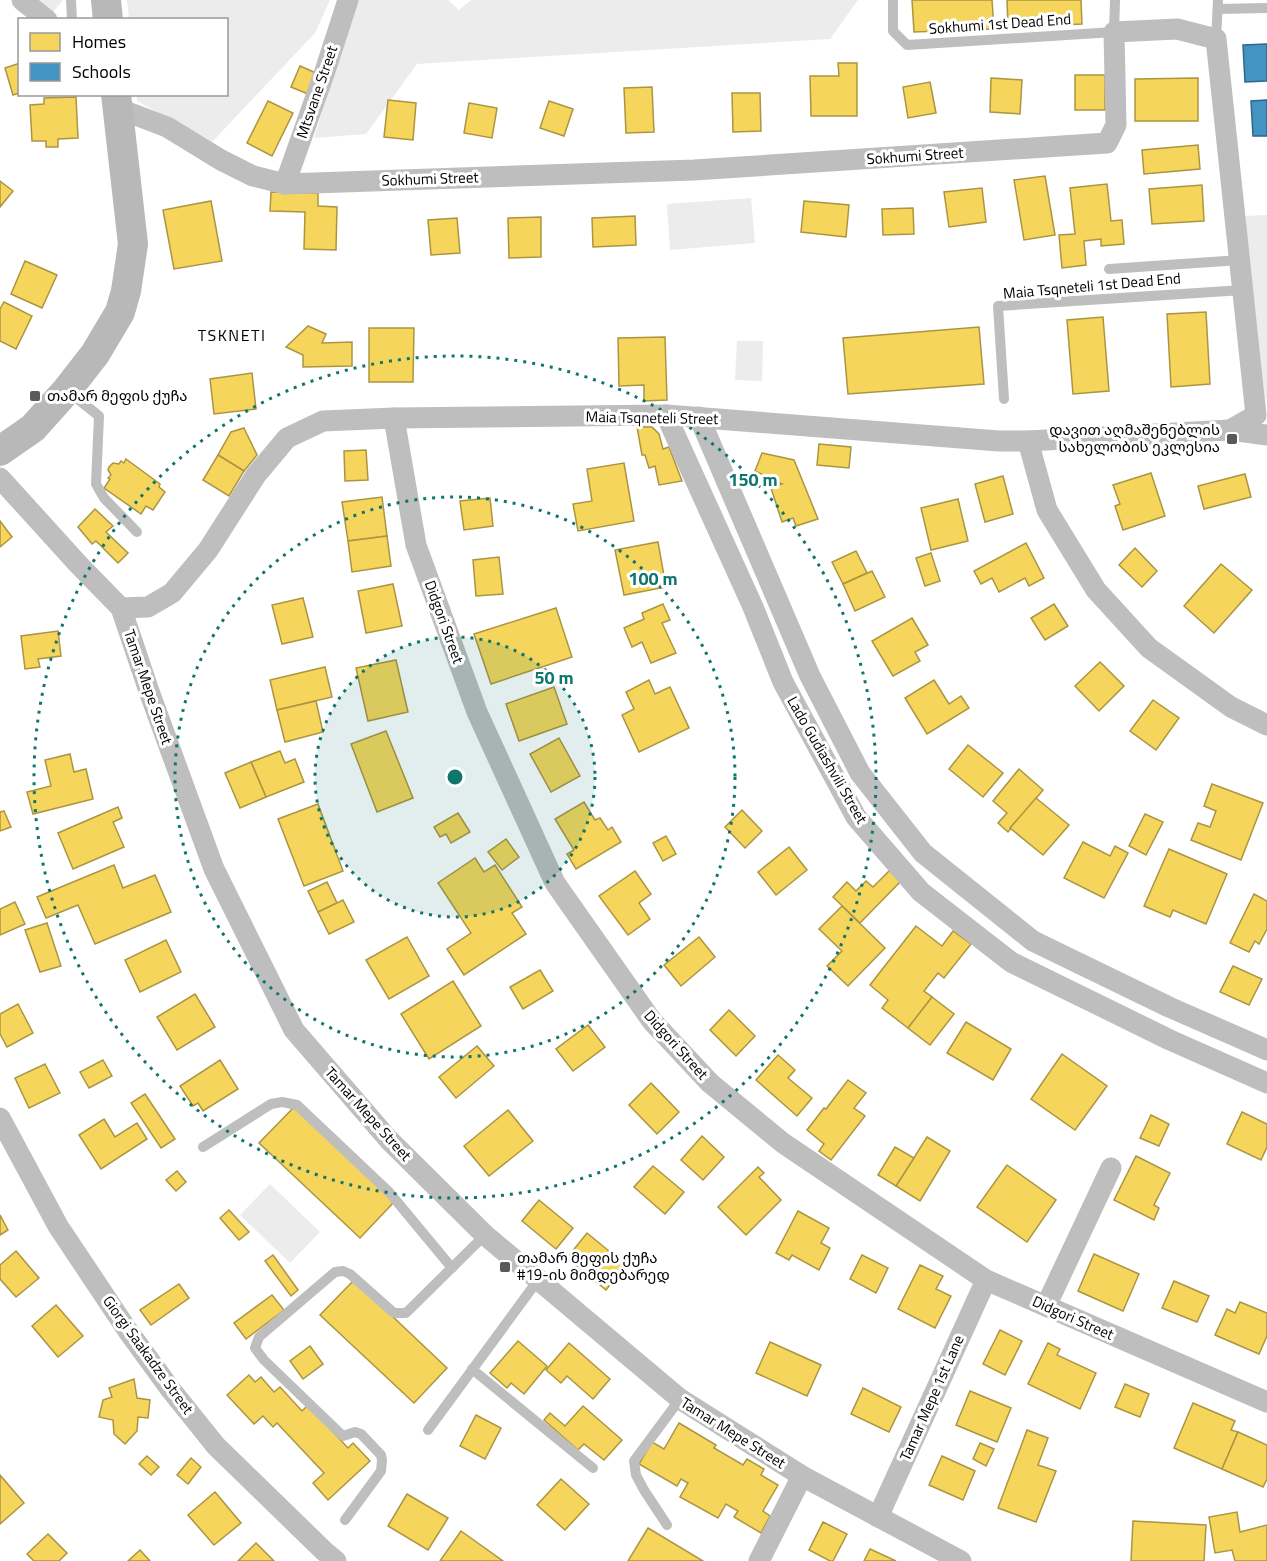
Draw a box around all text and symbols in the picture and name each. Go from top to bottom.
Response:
street label: Sokhumi 1st Dead End [928,7,1072,40]
legend [18,18,228,96]
text: Homes [72,28,126,55]
street label: Mtsvane Street [290,42,343,141]
text: Schools [72,58,131,85]
street label: Sokhumi Street [866,141,965,170]
street label: Sokhumi Street [381,165,480,192]
street label: Maia Tsqneteli 1st Dead End [1002,266,1182,305]
district label: TSKNETI [198,323,266,347]
place label: თამარ მეფის ქუჩა [47,384,188,407]
marker: თამარ მეფის ქუჩა [28,389,42,403]
street label: Maia Tsqneteli Street [585,405,719,430]
place label: დავით აღმაშენებლის სახელობის ეკლესია [1049,418,1220,458]
marker: დავით აღმაშენებლის სახელობის ეკლესია [1225,432,1239,446]
text: 150 m [728,466,778,493]
text: 100 m [628,565,678,592]
street label: Didgori Street [419,577,470,667]
street label: Tamar Mepe Street [118,626,179,748]
text: 50 m [534,664,574,691]
street label: Lado Gudiashvili Street [781,692,874,828]
centre of rings [445,767,465,787]
street label: Didgori Street [639,1005,715,1085]
street label: Tamar Mepe Street [320,1061,418,1167]
place label: თამარ მეფის ქუჩა #19-ის მიმდებარედ [517,1246,670,1286]
marker: თამარ მეფის ქუჩა #19-ის მიმდებარედ [498,1260,512,1274]
street label: Didgori Street [1029,1289,1118,1346]
street label: Giorgi Saakadze Street [97,1291,200,1419]
street label: Tamar Mepe 1st Lane [893,1331,970,1464]
street label: Tamar Mepe Street [676,1391,791,1475]

